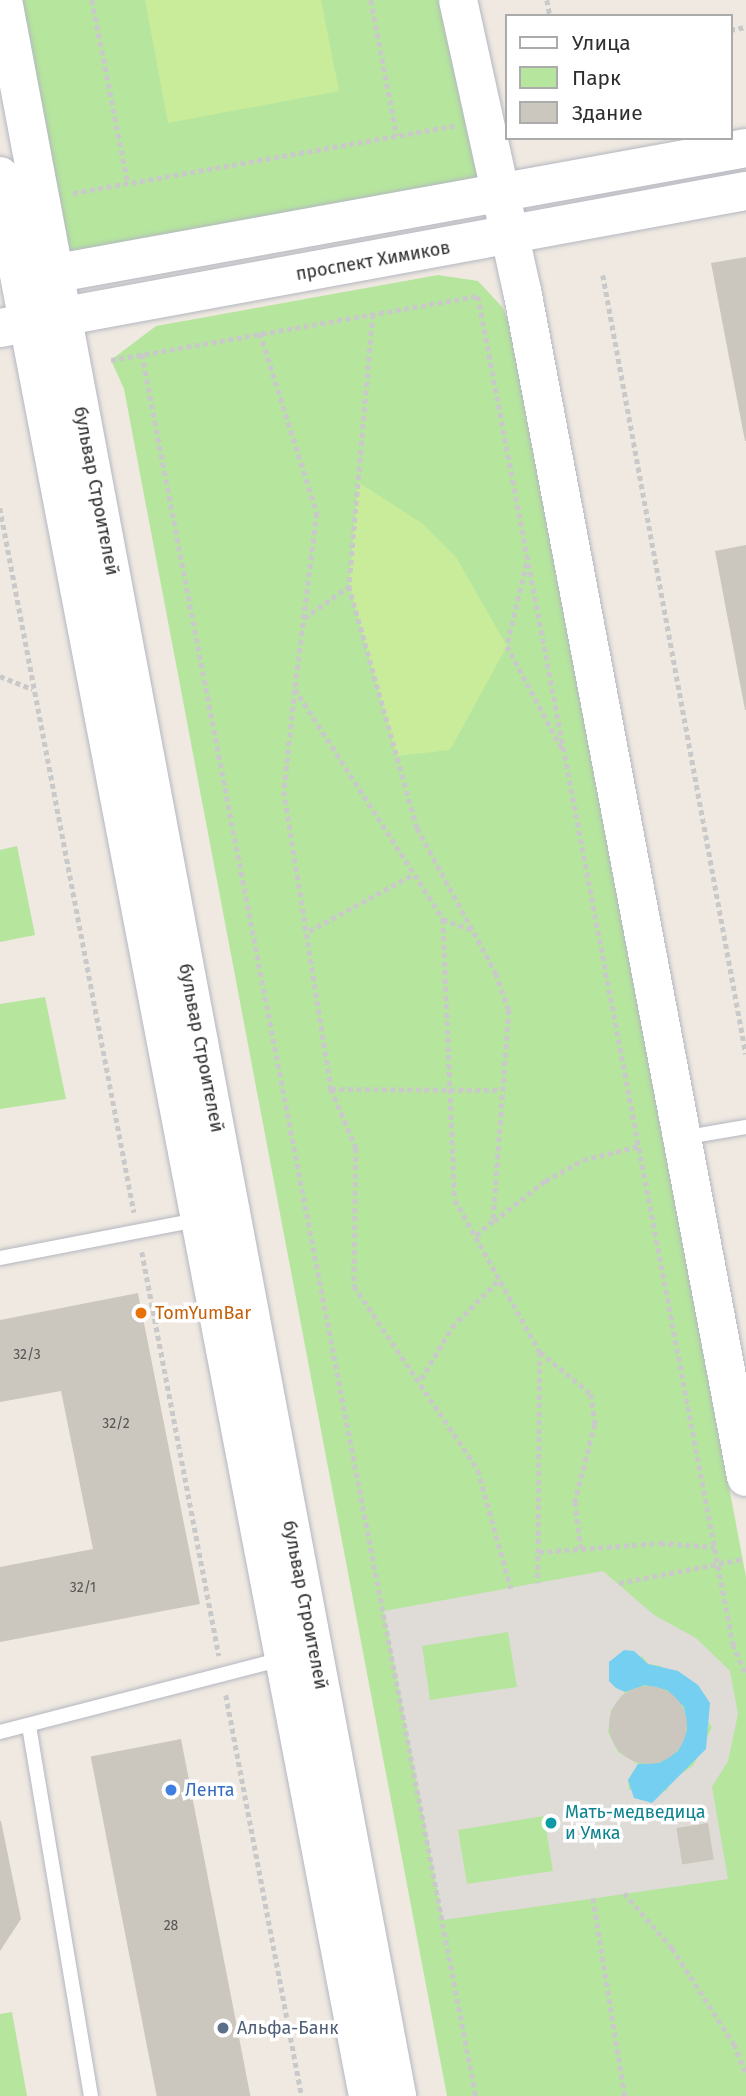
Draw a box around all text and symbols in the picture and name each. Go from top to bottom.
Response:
legend [504,14,732,140]
text: Улица [572,30,631,56]
text: Парк [572,65,621,91]
text: Здание [572,100,643,126]
street label: проспект Химиков [294,237,452,285]
street label: бульвар Строителей [69,405,123,577]
street label: бульвар Строителей [174,962,228,1134]
place label: TomYumBar [155,1302,251,1324]
marker: TomYumBar [133,1305,149,1321]
house number: 32/3 [13,1347,41,1363]
house number: 32/2 [102,1416,130,1432]
street label: бульвар Строителей [278,1519,332,1691]
house number: 32/1 [70,1580,96,1596]
place label: Лента [185,1779,235,1801]
marker: Лента [163,1782,179,1798]
place label: Мать-медведица и Умка [565,1802,706,1844]
marker: Мать-медведица и Умка [543,1815,559,1831]
house number: 28 [164,1918,178,1934]
place label: Альфа-Банк [237,2017,339,2039]
marker: Альфа-Банк [215,2020,231,2036]

